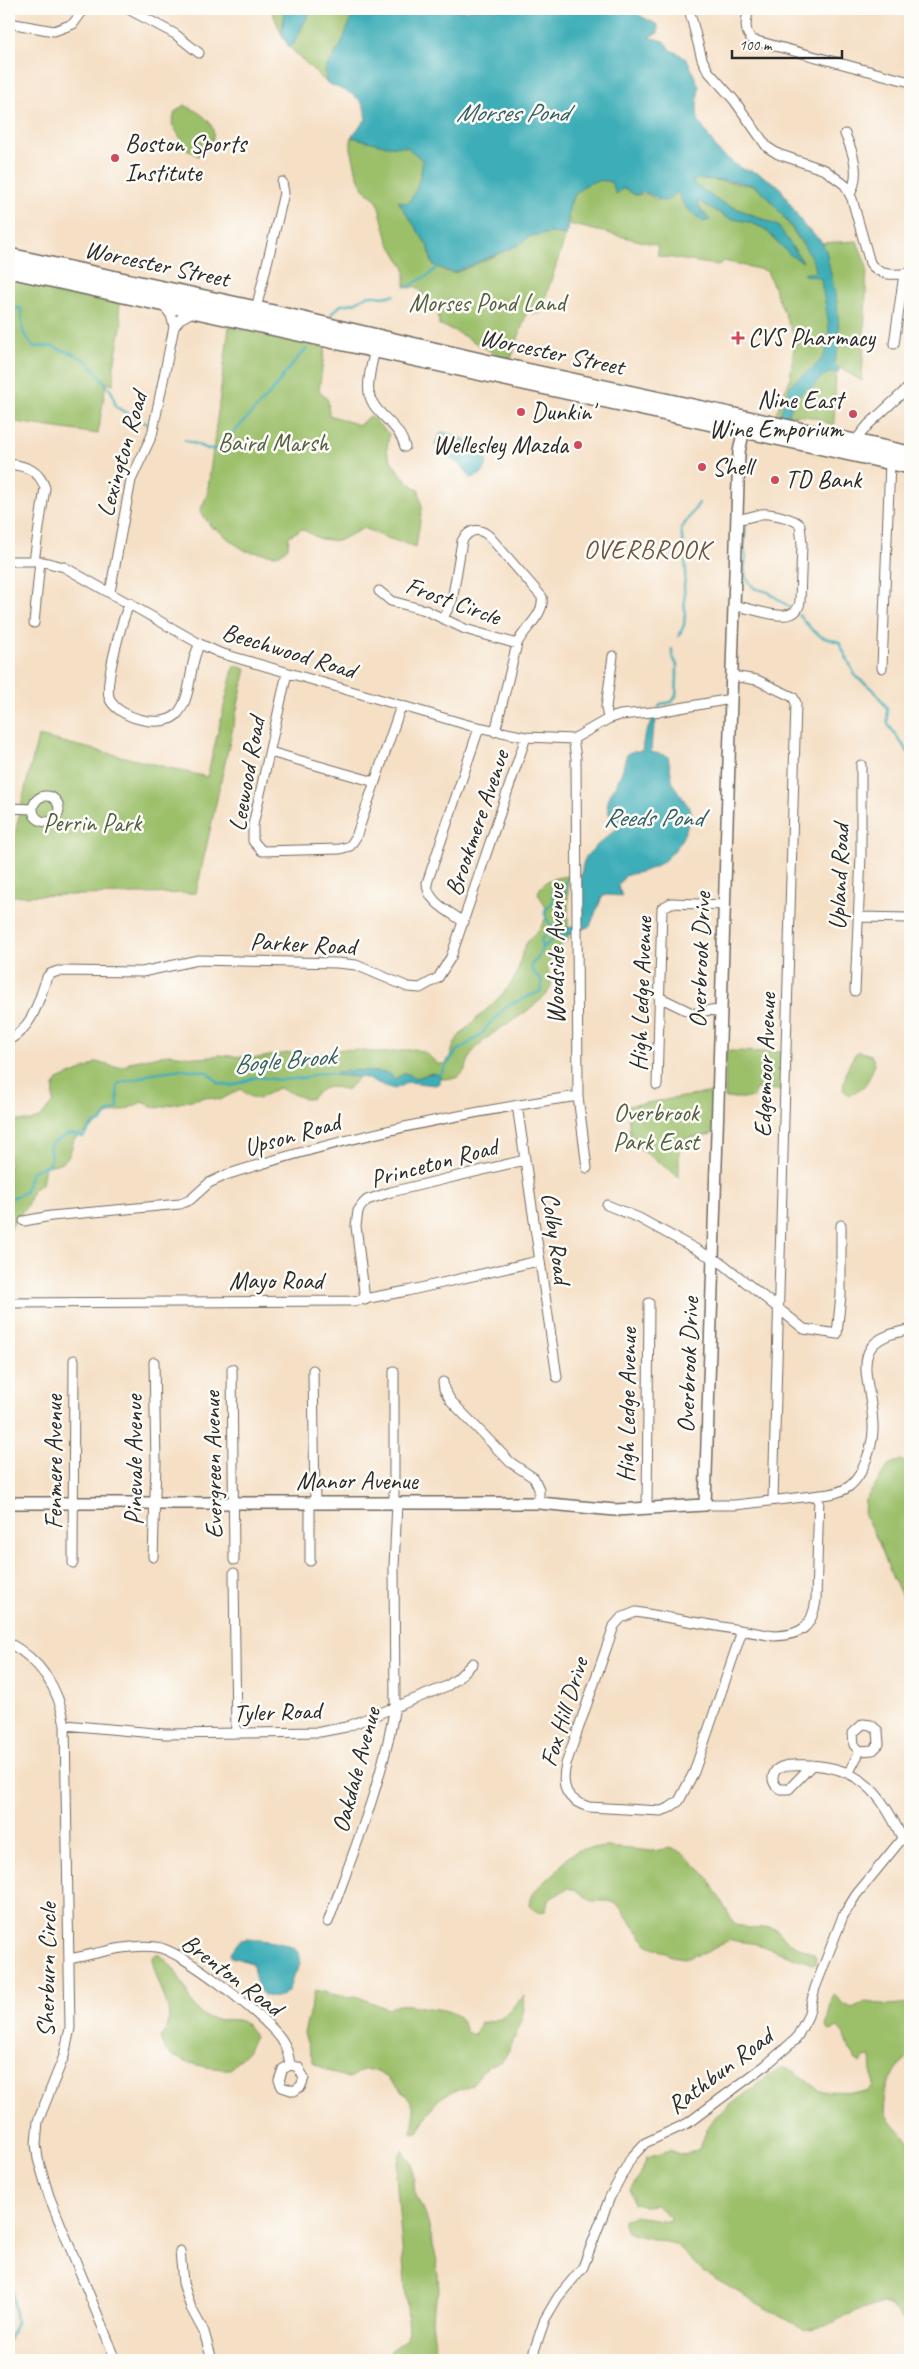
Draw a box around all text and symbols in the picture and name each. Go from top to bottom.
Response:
scale bar [732,28,842,60]
text: 100 m [739,36,773,55]
water label: Morses Pond [456,96,576,129]
place label: Boston Sports Institute [125,128,248,189]
marker: Boston Sports Institute [109,152,121,164]
street label: Worcester Street [82,233,235,295]
park label: Morses Pond Land [409,287,569,319]
street label: Worcester Street [477,321,630,383]
place label: CVS Pharmacy [748,322,876,354]
marker: CVS Pharmacy [732,332,744,344]
place label: Nine East Wine Emporium [709,384,847,445]
street label: Lexington Road [89,385,156,520]
place label: Dunkin' [531,396,599,428]
marker: Dunkin' [515,406,527,418]
marker: Nine East Wine Emporium [847,408,859,420]
park label: Baird Marsh [218,427,330,459]
place label: Wellesley Mazda [433,429,570,461]
marker: Wellesley Mazda [572,439,584,451]
place label: Shell [712,451,758,483]
marker: Shell [696,461,708,473]
place label: TD Bank [785,464,863,496]
marker: TD Bank [769,474,781,486]
district label: OVERBROOK [583,533,715,566]
street label: Frost Circle [401,569,507,634]
street label: Beechwood Road [218,616,364,688]
street label: Leewood Road [221,711,273,834]
street label: Brookmere Avenue [437,744,517,900]
water label: Reeds Pond [604,801,710,834]
park label: Perrin Park [43,807,143,839]
street label: Upland Road [821,819,857,931]
street label: Woodside Avenue [540,882,572,1024]
street label: Overbrook Drive [682,890,718,1029]
street label: High Ledge Avenue [622,914,660,1072]
street label: Parker Road [249,925,361,963]
street label: Edgemoor Avenue [746,990,784,1138]
water label: Bogle Brook [232,1039,341,1081]
park label: Overbrook Park East [613,1097,702,1158]
street label: Upson Road [240,1105,348,1164]
street label: Princeton Road [367,1130,504,1195]
street label: Colby Road [534,1190,579,1290]
street label: Mayo Road [229,1265,327,1297]
street label: Overbrook Drive [670,1295,706,1434]
street label: High Ledge Avenue [610,1326,644,1483]
street label: Evergreen Avenue [196,1389,230,1539]
street label: Fenmere Avenue [38,1393,70,1529]
street label: Pinevale Avenue [118,1393,150,1525]
street label: Manor Avenue [296,1465,420,1497]
street label: Fox Hill Drive [532,1652,596,1770]
street label: Tyler Road [233,1694,325,1730]
street label: Oakdale Avenue [324,1702,389,1836]
street label: Sherburn Circle [30,1901,64,2038]
street label: Brenton Road [175,1927,292,2026]
street label: Rathbun Road [661,2018,782,2121]

